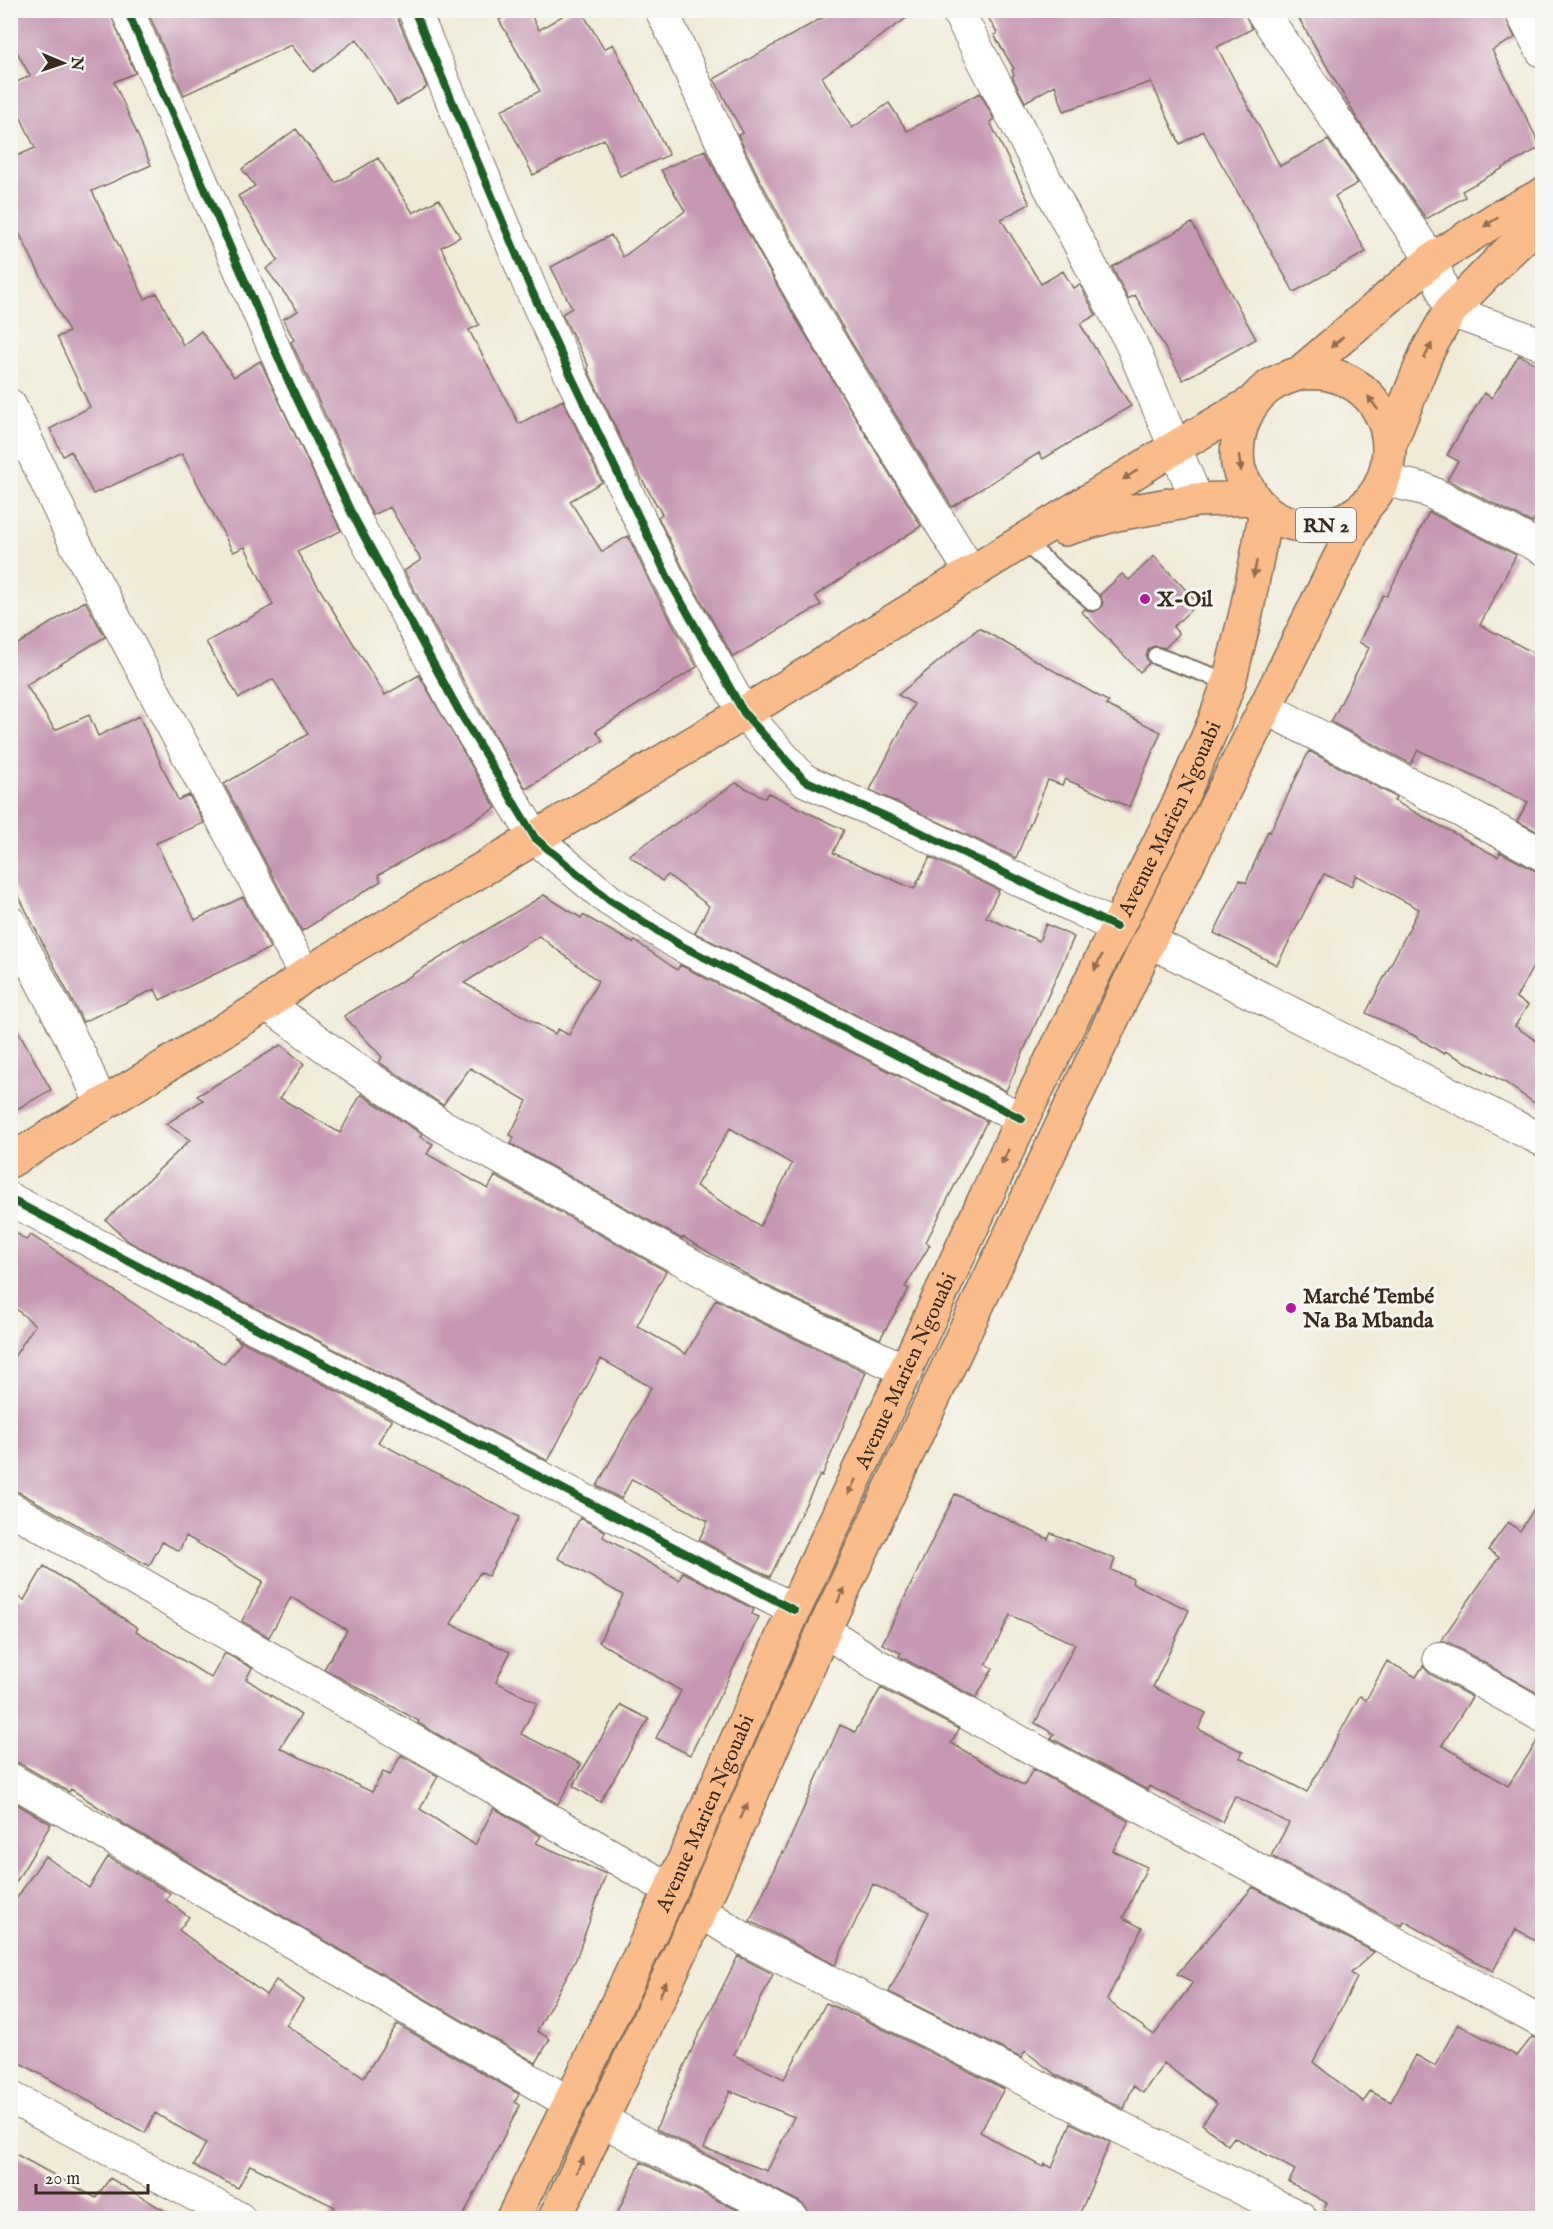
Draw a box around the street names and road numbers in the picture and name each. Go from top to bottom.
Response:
road number: RN 2 [1296,508,1356,542]
street label: Avenue Marien Ngouabi [1112,717,1228,922]
street label: Avenue Marien Ngouabi [849,1269,964,1474]
street label: Avenue Marien Ngouabi [650,1711,761,1918]

